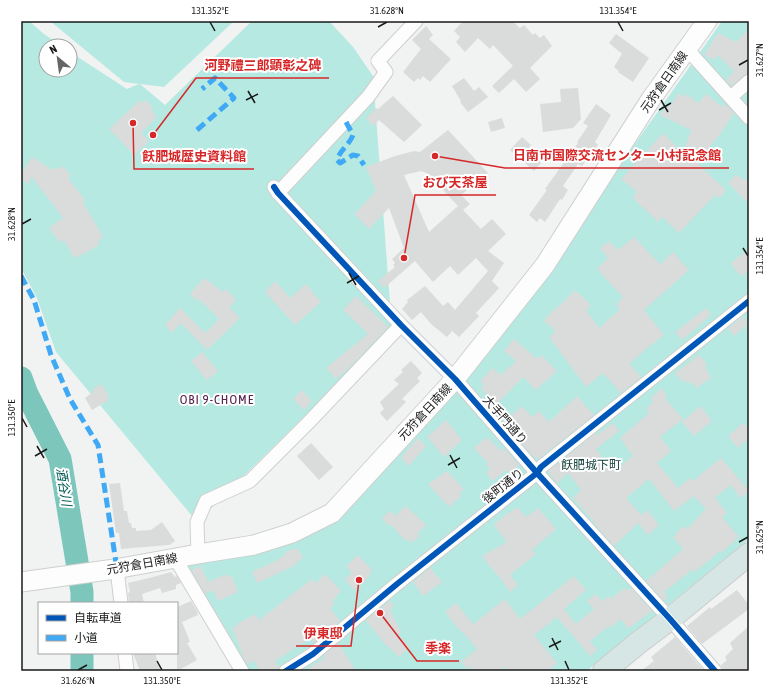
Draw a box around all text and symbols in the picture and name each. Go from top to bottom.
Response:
text: 131.352°E [192,5,229,16]
text: 31.628°N [370,5,404,16]
text: 131.354°E [600,5,637,16]
north arrow [38,38,78,78]
text: N [47,42,59,56]
text: 31.627°N [754,43,765,77]
street label: 元狩倉日南線 [638,48,690,116]
callout: 河野禮三郎顕彰之碑 [196,53,329,78]
text: 河野禮三郎顕彰之碑 [204,58,322,73]
callout: 日南市国際交流センター小村記念館 [505,143,729,168]
callout: 飫肥城歴史資料館 [134,144,254,169]
text: 日南市国際交流センター小村記念館 [513,148,721,163]
text: 飫肥城歴史資料館 [142,149,246,164]
callout: おび天茶屋 [415,170,496,195]
text: おび天茶屋 [422,175,488,190]
text: 31.628°N [6,207,17,241]
text: 131.354°E [754,237,765,275]
street label: 元狩倉日南線 [395,381,455,443]
district label: OBI 9-CHOME [180,392,254,407]
street label: 大手門通り [480,393,530,447]
text: 131.350°E [6,399,17,437]
park label: 飫肥城下町 [561,458,621,472]
street label: 後町通り [480,466,526,506]
water label: 酒谷川 [54,467,75,509]
text: 31.625°N [754,520,765,554]
street label: 元狩倉日南線 [105,551,179,577]
legend [38,602,178,654]
text: 自転車道 [74,611,122,625]
callout: 伊東邸 [296,621,351,646]
text: 伊東邸 [303,626,343,641]
text: 小道 [74,631,98,645]
callout: 季楽 [417,636,459,661]
text: 季楽 [425,641,451,656]
text: 31.626°N [61,675,95,686]
text: 131.350°E [144,675,181,686]
text: 131.352°E [551,675,588,686]

